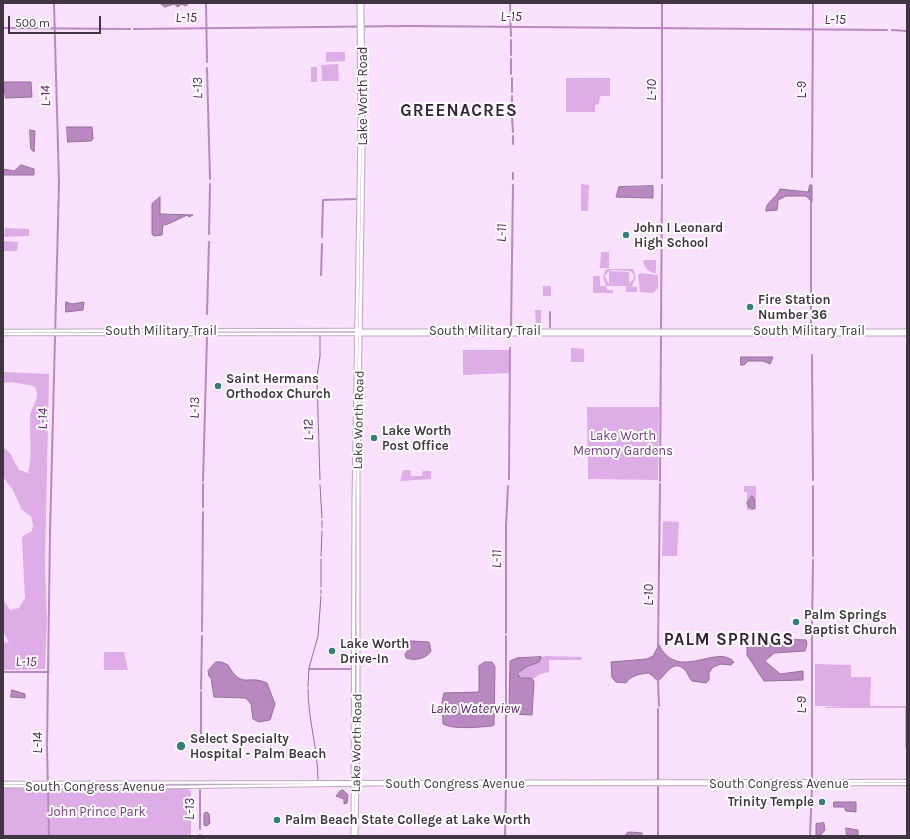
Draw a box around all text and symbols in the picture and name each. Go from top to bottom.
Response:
scale bar [10,8,103,34]
water label: L-15 [500,9,522,25]
water label: L-15 [175,10,197,26]
water label: L-15 [824,12,846,28]
text: 500 m [15,16,50,30]
street label: Lake Worth Road [355,46,371,146]
water label: L-13 [189,77,207,99]
water label: L-10 [644,79,660,101]
water label: L-9 [794,81,810,99]
water label: L-14 [37,85,55,107]
district label: GREENACRES [400,101,518,121]
place label: John I Leonard High School [634,220,723,251]
water label: L-11 [493,224,511,242]
marker: John I Leonard High School [621,230,631,240]
place label: Fire Station Number 36 [758,292,831,323]
marker: Fire Station Number 36 [745,302,755,312]
street label: South Military Trail [105,323,217,339]
street label: South Military Trail [429,323,541,339]
street label: South Military Trail [753,323,865,339]
street label: Lake Worth Road [350,370,368,470]
place label: Saint Hermans Orthodox Church [226,371,331,402]
marker: Saint Hermans Orthodox Church [213,381,223,391]
water label: L-13 [186,397,204,419]
water label: L-14 [34,408,52,430]
water label: L-12 [300,419,318,441]
place label: Lake Worth Post Office [382,423,451,454]
park label: Lake Worth Memory Gardens [573,428,673,459]
marker: Lake Worth Post Office [369,433,379,443]
water label: L-11 [488,550,506,568]
water label: L-10 [641,584,657,606]
place label: Palm Springs Baptist Church [804,607,897,638]
marker: Palm Springs Baptist Church [791,617,801,627]
district label: PALM SPRINGS [664,630,794,650]
place label: Lake Worth Drive-In [340,636,409,667]
marker: Lake Worth Drive-In [327,646,337,656]
water label: L-15 [15,653,37,671]
street label: Lake Worth Road [348,693,366,793]
water label: L-9 [794,696,810,714]
water label: Lake Waterview [430,701,520,717]
place label: Select Specialty Hospital - Palm Beach [190,731,326,762]
water label: L-14 [30,732,46,754]
marker: Select Specialty Hospital - Palm Beach [175,740,187,752]
street label: South Congress Avenue [385,776,525,792]
street label: South Congress Avenue [709,776,849,792]
street label: South Congress Avenue [25,779,165,795]
place label: Trinity Temple [728,794,814,810]
marker: Trinity Temple [817,797,827,807]
water label: L-13 [182,798,198,820]
park label: John Prince Park [48,804,146,820]
place label: Palm Beach State College at Lake Worth [285,812,531,828]
marker: Palm Beach State College at Lake Worth [272,815,282,825]

